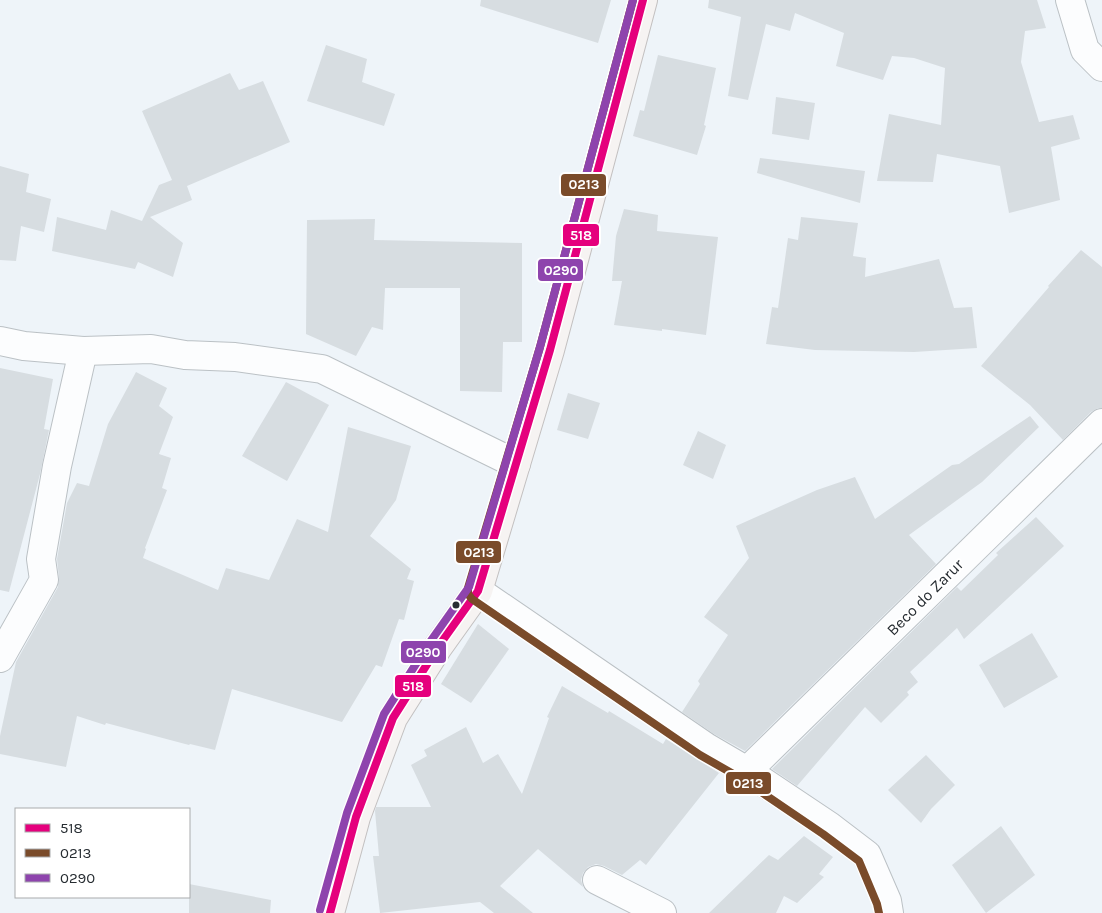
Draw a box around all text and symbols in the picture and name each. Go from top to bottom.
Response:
line badge: 0213 [560,173,607,197]
text: 0213 [568,176,600,193]
line badge: 518 [562,223,600,247]
text: 518 [570,227,592,244]
line badge: 0290 [537,258,584,282]
text: 0290 [544,262,578,279]
line badge: 0213 [455,540,502,564]
text: 0213 [463,544,495,561]
street label: Beco do Zarur [883,555,967,639]
unlabelled marker [451,600,461,610]
line badge: 0290 [400,640,447,664]
text: 0290 [406,644,440,661]
line badge: 518 [394,674,432,698]
text: 518 [402,678,424,695]
line badge: 0213 [725,771,772,795]
text: 0213 [732,775,764,792]
legend [15,808,190,898]
text: 518 [60,819,83,837]
text: 0213 [60,844,91,862]
text: 0290 [60,869,95,887]

